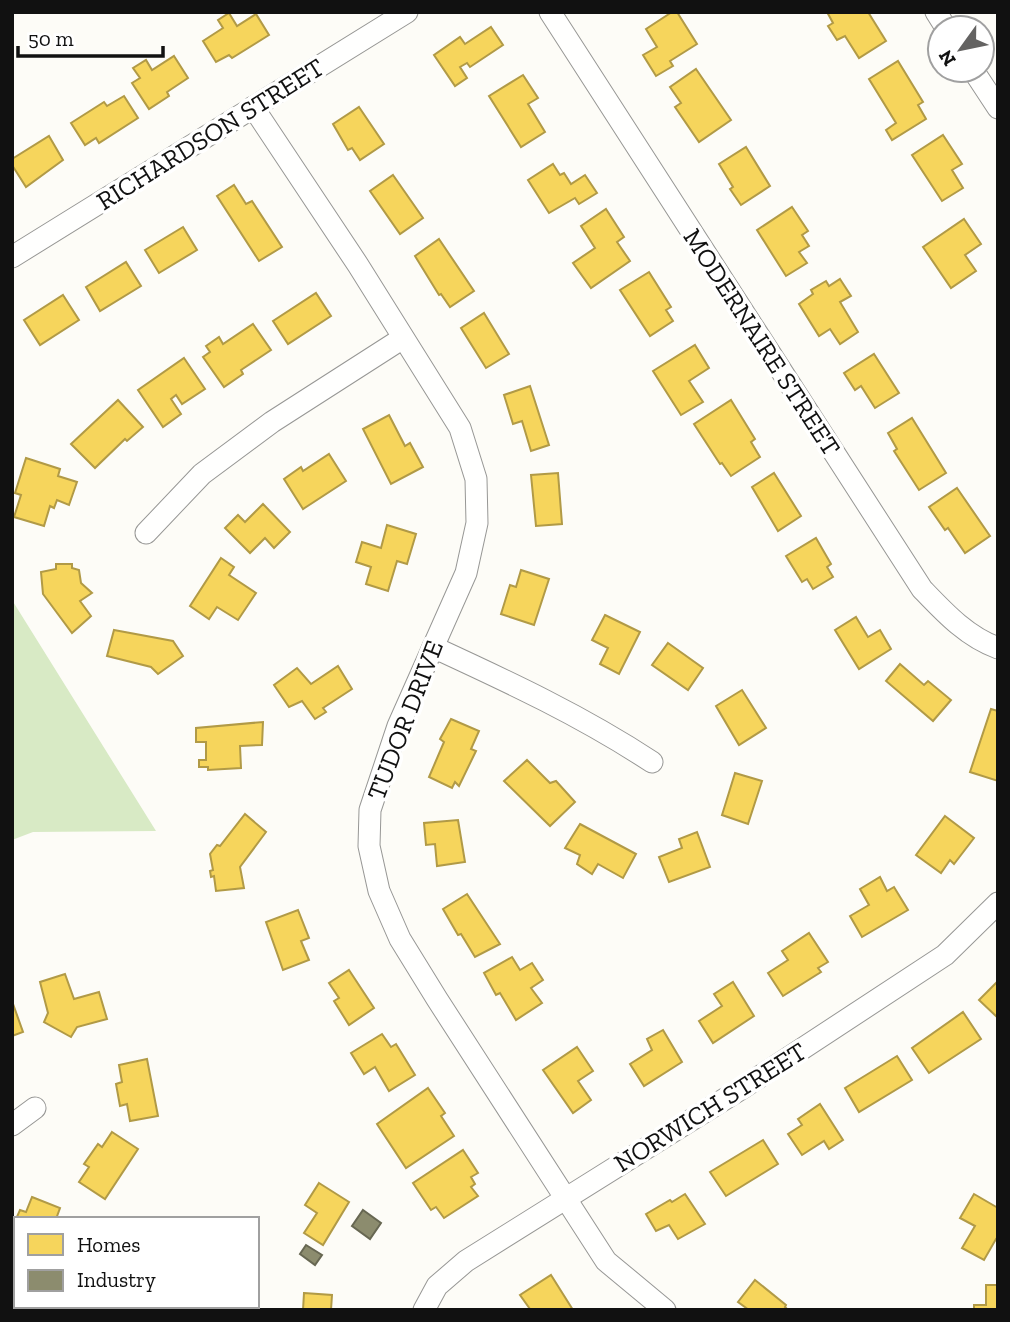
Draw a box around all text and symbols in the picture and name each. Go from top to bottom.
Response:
scale bar [18,14,163,58]
north arrow [926,14,996,84]
text: 50 m [28,26,74,51]
text: N [934,46,961,70]
street label: RICHARDSON STREET [90,51,330,217]
street label: MODERNAIRE STREET [677,222,847,462]
street label: TUDOR DRIVE [360,636,450,804]
street label: NORWICH STREET [608,1035,812,1179]
legend [14,1217,259,1308]
text: Homes [77,1232,140,1257]
text: Industry [77,1267,156,1292]

